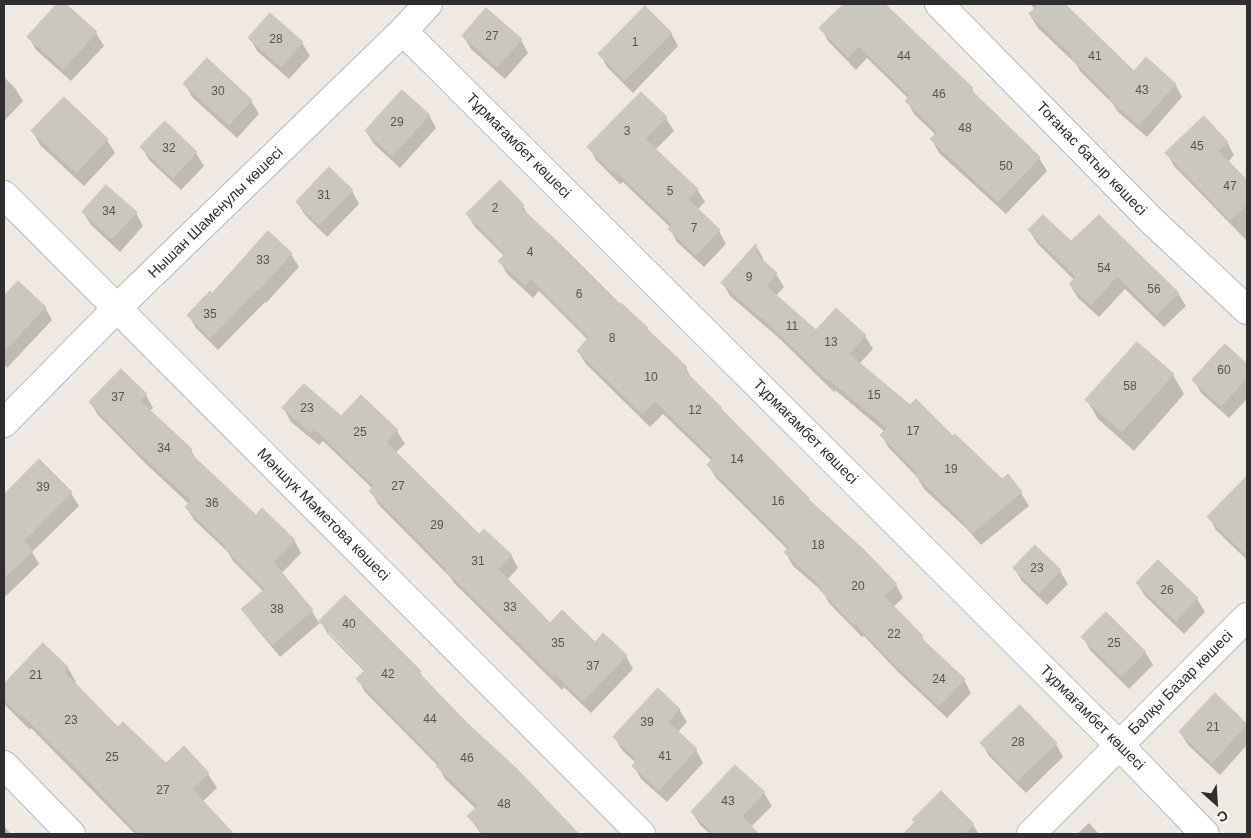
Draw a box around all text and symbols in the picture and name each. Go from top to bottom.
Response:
house number: 27 [485,30,499,44]
house number: 28 [269,33,283,47]
house number: 1 [632,36,638,50]
house number: 44 [897,50,911,64]
house number: 41 [1088,50,1102,64]
house number: 43 [1135,84,1149,98]
house number: 30 [211,85,225,99]
house number: 46 [932,88,946,102]
street label: Тұрмағамбет көшесі [462,90,574,202]
street label: Тоғанас батыр көшесі [1032,98,1150,220]
house number: 29 [390,116,404,130]
house number: 48 [958,122,972,136]
house number: 3 [624,125,630,139]
house number: 45 [1190,140,1204,154]
house number: 32 [162,142,176,156]
street label: Нышан Шаменулы көшесі [145,144,287,282]
house number: 50 [999,160,1013,174]
house number: 47 [1223,180,1237,194]
house number: 5 [667,185,673,199]
house number: 31 [317,189,331,203]
house number: 2 [492,202,498,216]
house number: 34 [102,205,116,219]
house number: 7 [691,222,697,236]
house number: 4 [527,246,533,260]
house number: 33 [256,254,270,268]
house number: 54 [1097,262,1111,276]
house number: 9 [746,271,752,285]
house number: 56 [1147,283,1161,297]
house number: 6 [576,288,582,302]
house number: 35 [203,308,217,322]
house number: 11 [786,320,798,334]
house number: 8 [609,332,615,346]
house number: 13 [824,336,838,350]
house number: 60 [1217,364,1231,378]
house number: 10 [644,371,658,385]
street label: Тұрмағамбет көшесі [749,376,861,488]
house number: 58 [1123,380,1137,394]
house number: 15 [867,389,881,403]
house number: 37 [111,391,125,405]
house number: 23 [300,402,314,416]
house number: 12 [688,404,702,418]
house number: 17 [906,425,920,439]
house number: 25 [353,426,367,440]
house number: 34 [157,442,171,456]
street label: Мәншүк Мәметова көшесі [253,445,393,585]
house number: 14 [730,453,744,467]
house number: 19 [944,463,958,477]
house number: 27 [391,480,405,494]
house number: 39 [36,481,50,495]
house number: 16 [771,495,785,509]
house number: 36 [205,497,219,511]
house number: 29 [430,519,444,533]
house number: 18 [811,539,825,553]
house number: 31 [471,555,485,569]
house number: 23 [1030,562,1044,576]
house number: 20 [851,580,865,594]
house number: 26 [1160,584,1174,598]
house number: 33 [503,601,517,615]
house number: 38 [270,603,284,617]
house number: 40 [342,618,356,632]
street label: Балқы Базар көшесі [1125,627,1237,739]
house number: 22 [887,628,901,642]
house number: 35 [551,637,565,651]
house number: 25 [1107,637,1121,651]
house number: 37 [586,660,600,674]
street label: Тұрмағамбет көшесі [1036,662,1148,774]
house number: 42 [381,668,395,682]
house number: 21 [29,669,43,683]
house number: 24 [932,673,946,687]
house number: 44 [423,713,437,727]
house number: 23 [64,714,78,728]
house number: 39 [640,716,654,730]
house number: 21 [1206,721,1220,735]
house number: 28 [1011,736,1025,750]
house number: 41 [658,750,672,764]
house number: 25 [105,751,119,765]
house number: 46 [460,752,474,766]
north arrow [1191,778,1241,828]
house number: 27 [156,784,170,798]
house number: 43 [721,795,735,809]
house number: 48 [497,798,511,812]
text: С [1215,807,1231,826]

